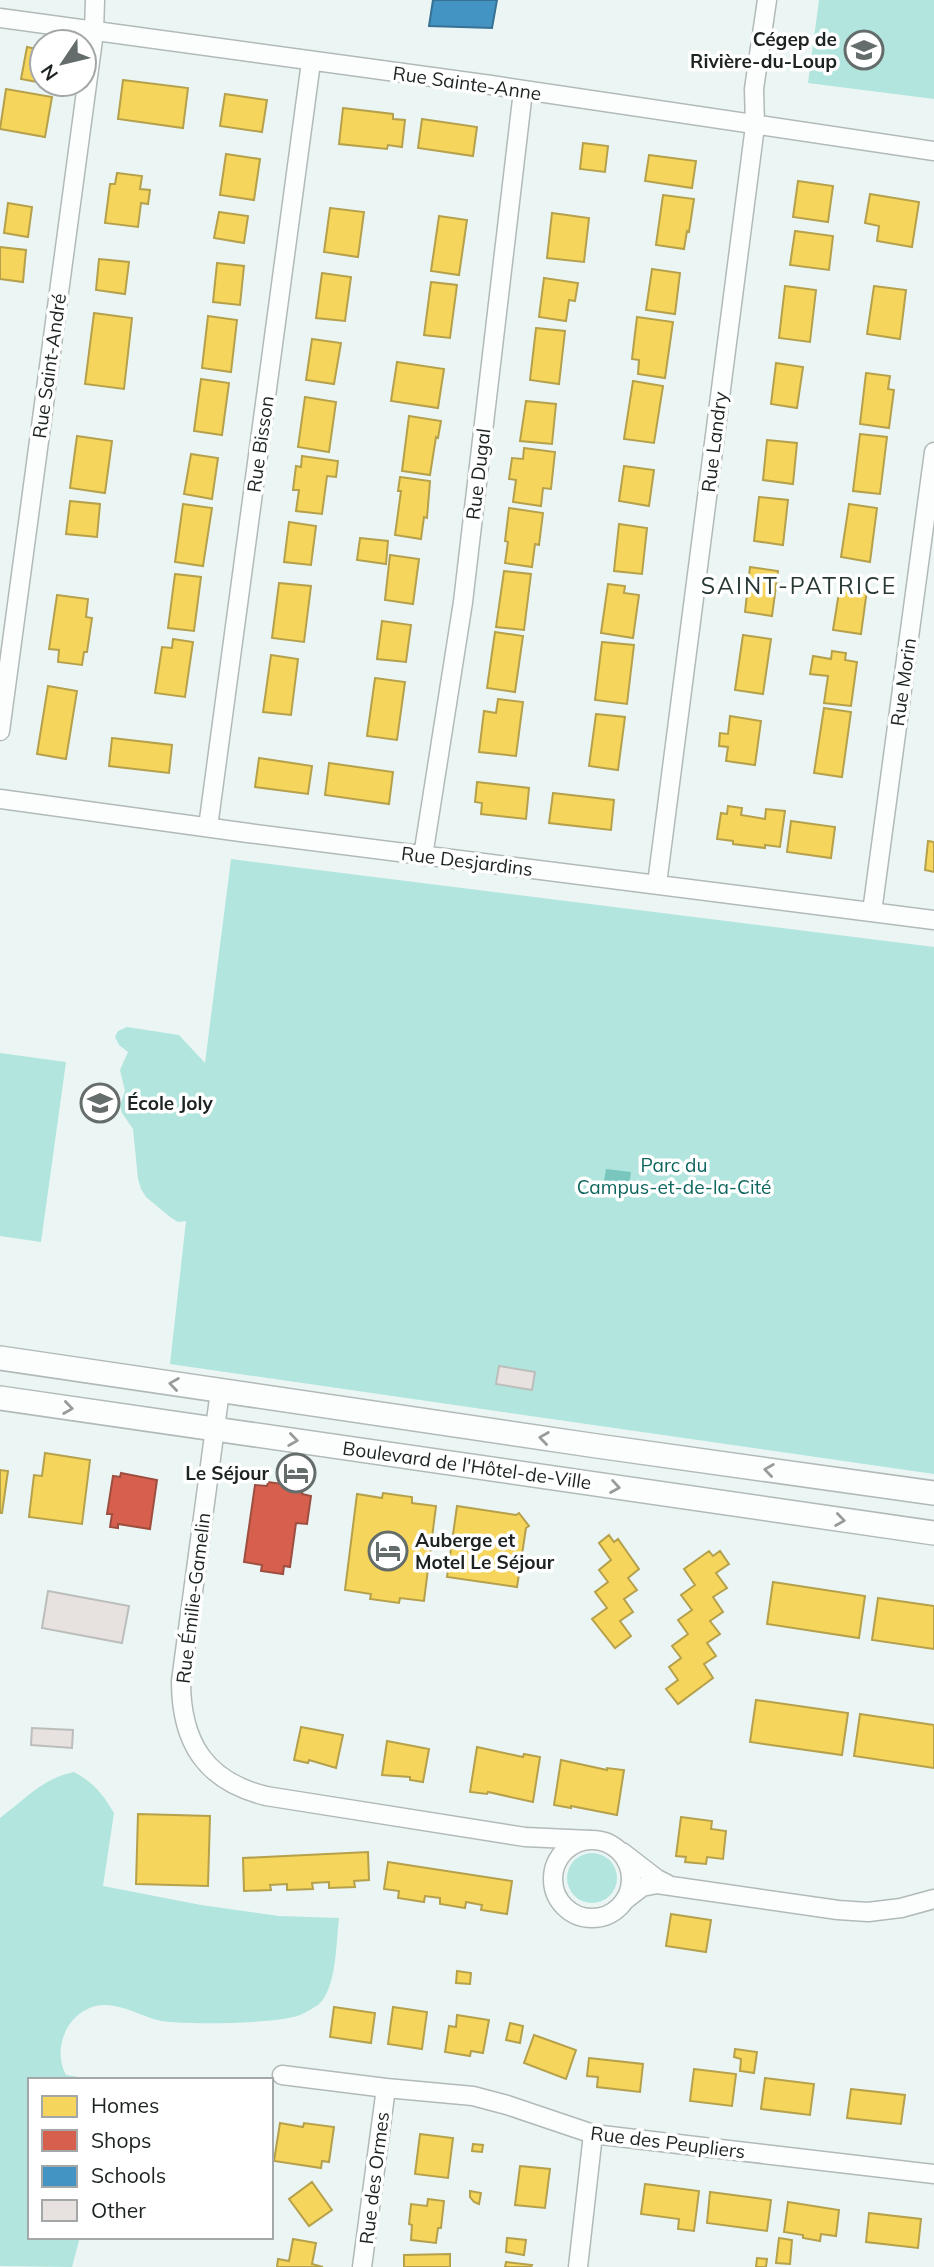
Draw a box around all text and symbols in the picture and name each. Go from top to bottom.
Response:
place label: Cégep de Rivière-du-Loup [690,27,837,73]
north arrow [28,28,98,98]
school or university icon: Cégep de Rivière-du-Loup [843,29,885,71]
text: N [35,60,63,86]
street label: Rue Sainte-Anne [391,61,543,105]
street label: Rue Saint-André [27,292,71,440]
street label: Rue Landry [696,390,732,494]
street label: Rue Bisson [241,394,279,494]
street label: Rue Dugal [460,427,496,521]
district label: SAINT-PATRICE [701,571,897,600]
street label: Rue Morin [885,636,921,728]
street label: Rue Desjardins [400,841,534,881]
school or university icon: École Joly [79,1082,121,1124]
place label: École Joly [127,1091,214,1115]
park label: Parc du Campus-et-de-la-Cité [577,1153,771,1199]
one-way arrow [168,1376,179,1391]
one-way arrow [62,1400,73,1415]
one-way arrow [538,1431,550,1446]
one-way arrow [287,1433,299,1448]
street label: Boulevard de l'Hôtel-de-Ville [341,1436,593,1494]
hotel icon: Le Séjour [275,1452,317,1494]
place label: Le Séjour [185,1461,270,1485]
one-way arrow [763,1463,775,1478]
one-way arrow [609,1479,621,1494]
street label: Rue Émilie-Gamelin [171,1511,215,1685]
one-way arrow [834,1512,846,1527]
place label: Auberge et Motel Le Séjour [415,1528,555,1574]
hotel icon: Auberge et Motel Le Séjour [367,1530,409,1572]
legend [28,2078,273,2239]
text: Homes [91,2092,159,2118]
street label: Rue des Ormes [354,2110,394,2246]
street label: Rue des Peupliers [589,2121,747,2163]
text: Shops [91,2127,151,2153]
text: Schools [91,2162,166,2188]
text: Other [91,2197,146,2223]

